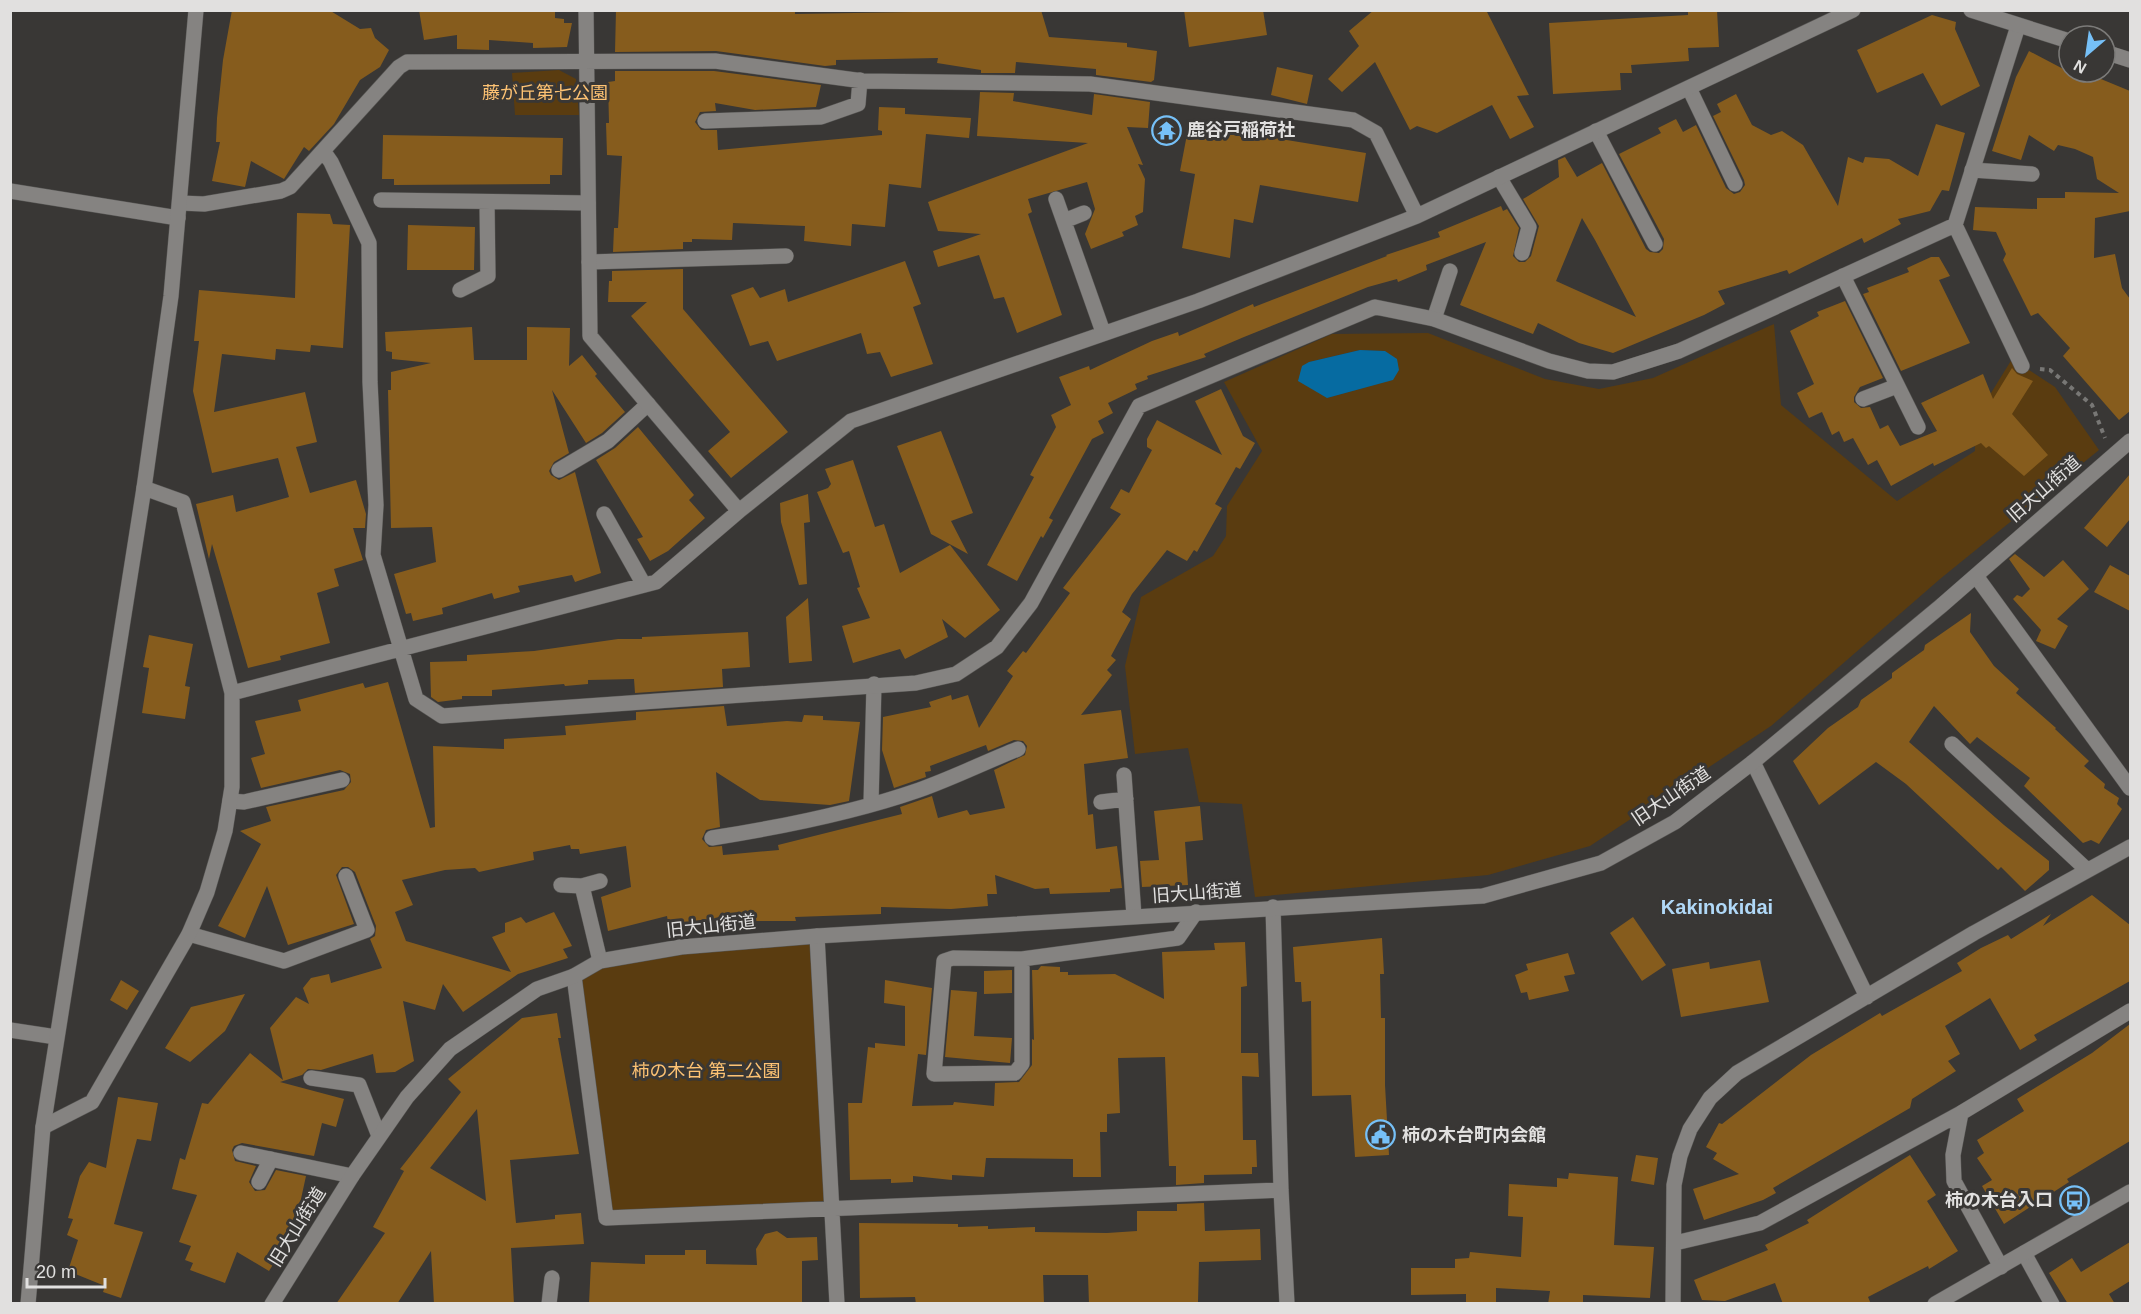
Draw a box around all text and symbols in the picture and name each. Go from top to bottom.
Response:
north arrow [2057,24,2117,84]
text: N [2071,56,2089,77]
park label: 藤が丘第七公園 [482,83,608,103]
temple icon: 鹿谷戸稲荷社 [1150,114,1182,146]
place label: 鹿谷戸稲荷社 [1187,120,1295,140]
street label: 旧大山街道 [2003,452,2085,526]
street label: 旧大山街道 [1628,763,1714,829]
street label: 旧大山街道 [1151,880,1243,906]
district label: Kakinokidai [1661,896,1773,918]
street label: 旧大山街道 [665,911,757,941]
park label: 柿の木台 第二公園 [631,1061,781,1081]
public building icon: 柿の木台町内会館 [1365,1119,1397,1151]
place label: 柿の木台町内会館 [1402,1125,1546,1145]
street label: 旧大山街道 [265,1184,329,1270]
bus stop icon: 柿の木台入口 [2058,1184,2090,1216]
place label: 柿の木台入口 [1945,1190,2053,1210]
scale bar [27,1251,105,1289]
text: 20 m [36,1262,76,1282]

